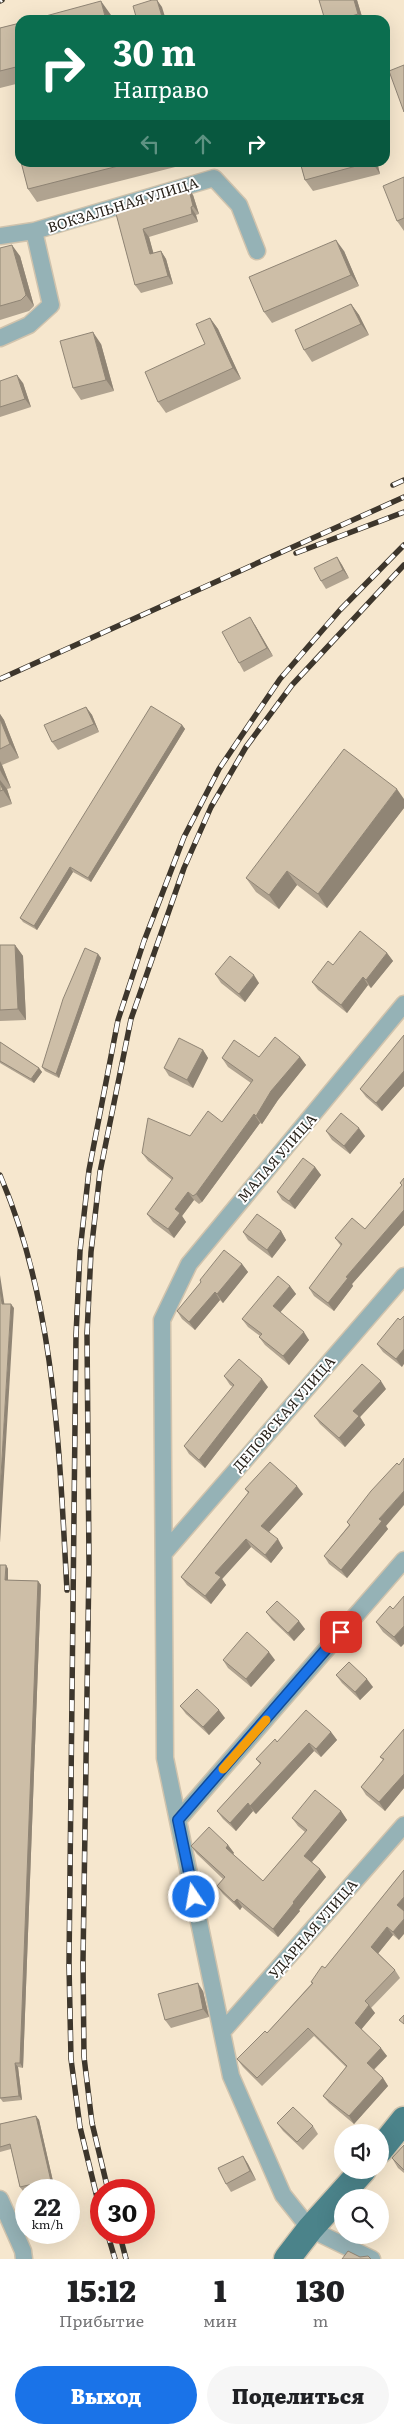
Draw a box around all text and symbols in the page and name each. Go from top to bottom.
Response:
text: 30 m [113,25,196,77]
icon: right [30,35,95,100]
text: Направо [113,72,209,105]
icon: left [136,130,164,158]
icon: ahead [189,130,217,158]
icon: right [242,130,270,158]
street label: ВОКЗАЛЬНАЯ УЛИЦА [45,171,201,237]
street label: МАЛАЯ УЛИЦА [232,1108,321,1206]
street label: ДЕПОВСКАЯ УЛИЦА [227,1351,340,1475]
pin [320,1611,362,1653]
icon: arrive [327,1618,355,1646]
position arrow [167,1870,219,1922]
street label: УДАРНАЯ УЛИЦА [263,1874,362,1982]
map controls [334,2124,389,2244]
button: sound [334,2124,389,2179]
speed limit sign: 30 [90,2179,155,2244]
text: 22 [34,2187,61,2224]
button: search [334,2189,389,2244]
text: km/h [32,2215,63,2233]
text: 15:12 [67,2267,136,2311]
text: 1 [214,2267,226,2311]
text: 130 [296,2267,345,2311]
text: Прибытие [59,2308,144,2332]
text: мин [203,2308,237,2332]
text: m [313,2308,328,2332]
button: Выход [15,2366,197,2424]
button: Поделиться [207,2366,389,2424]

